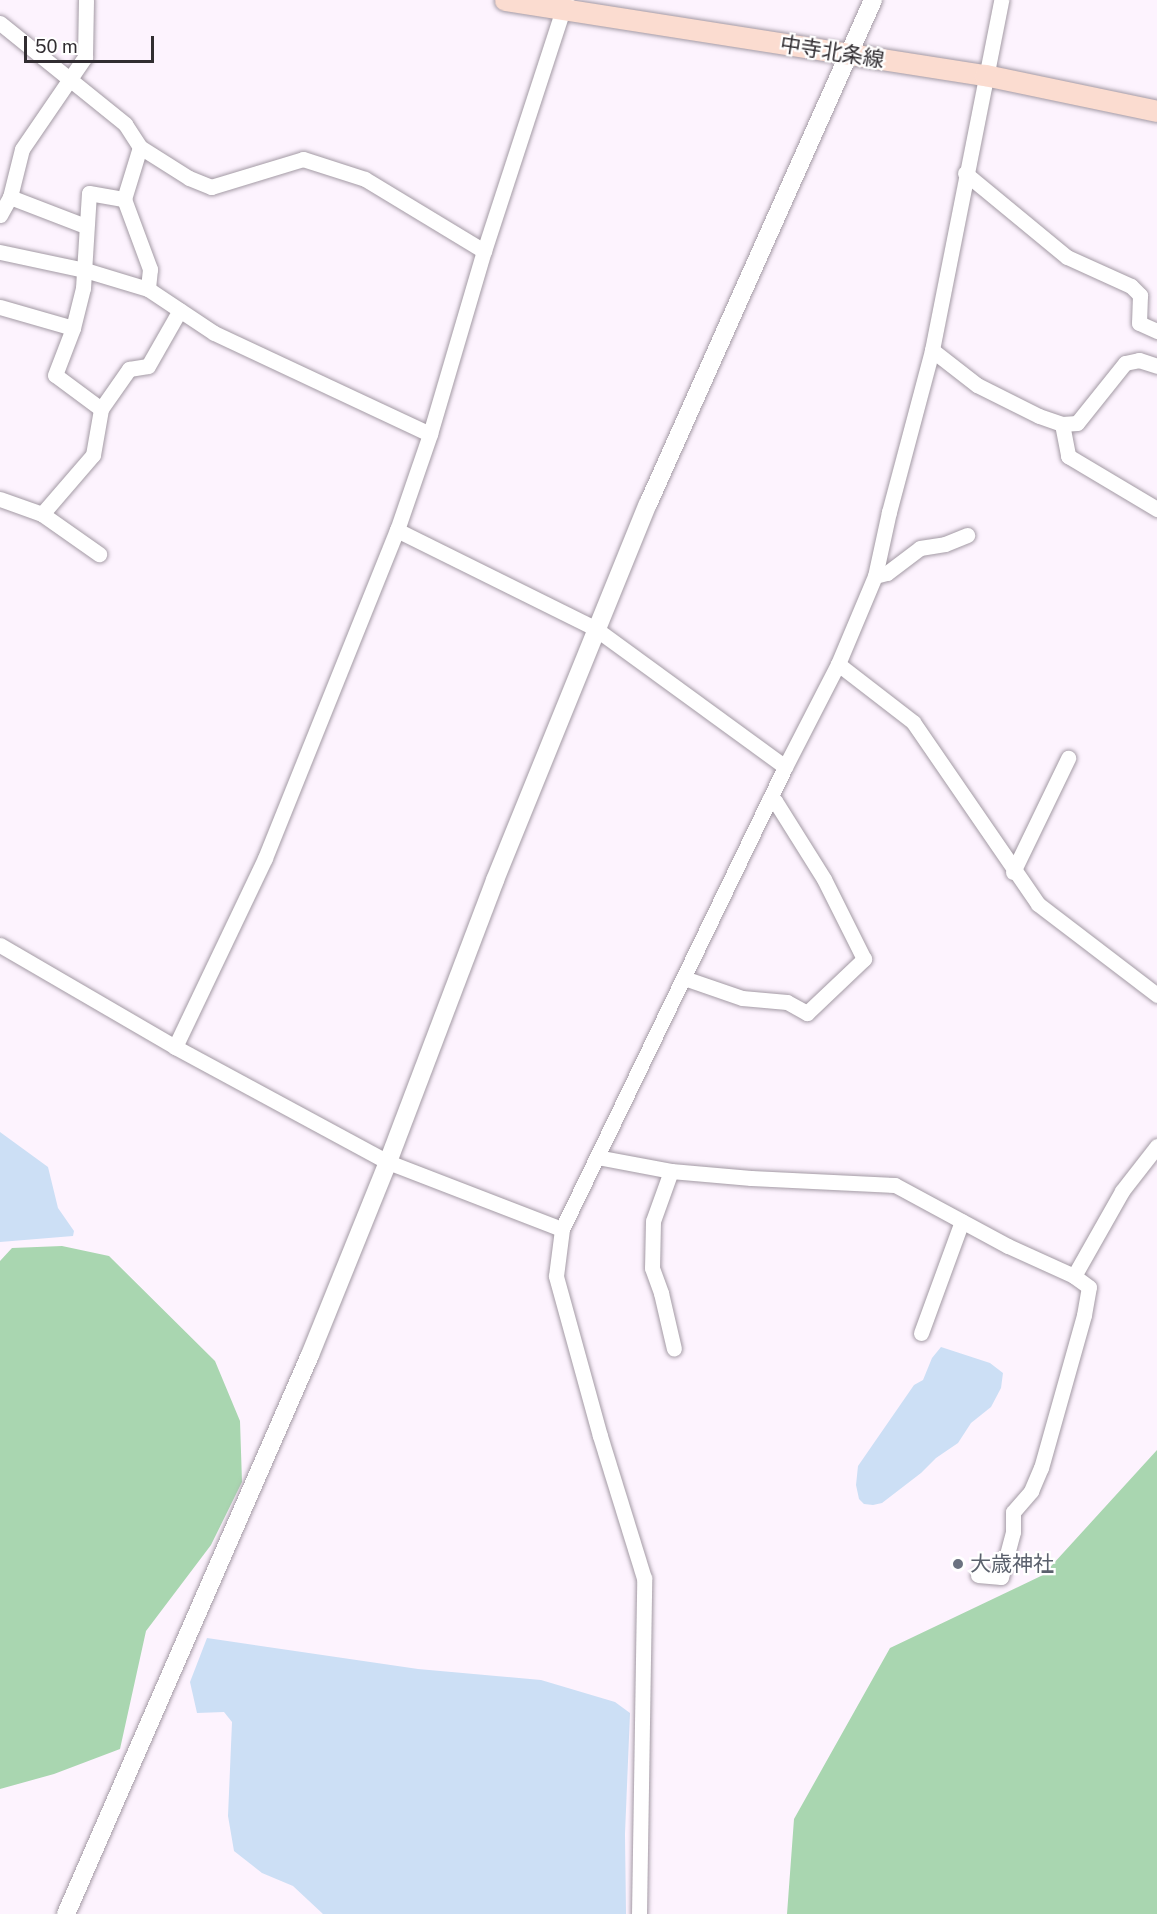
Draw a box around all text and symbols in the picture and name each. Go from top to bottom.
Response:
scale bar [27,24,158,62]
street label: 中寺北条線 [778,31,886,73]
text: 50 m [35,36,78,57]
place label: 大歳神社 [970,1551,1054,1577]
marker: 大歳神社 [951,1557,965,1571]

